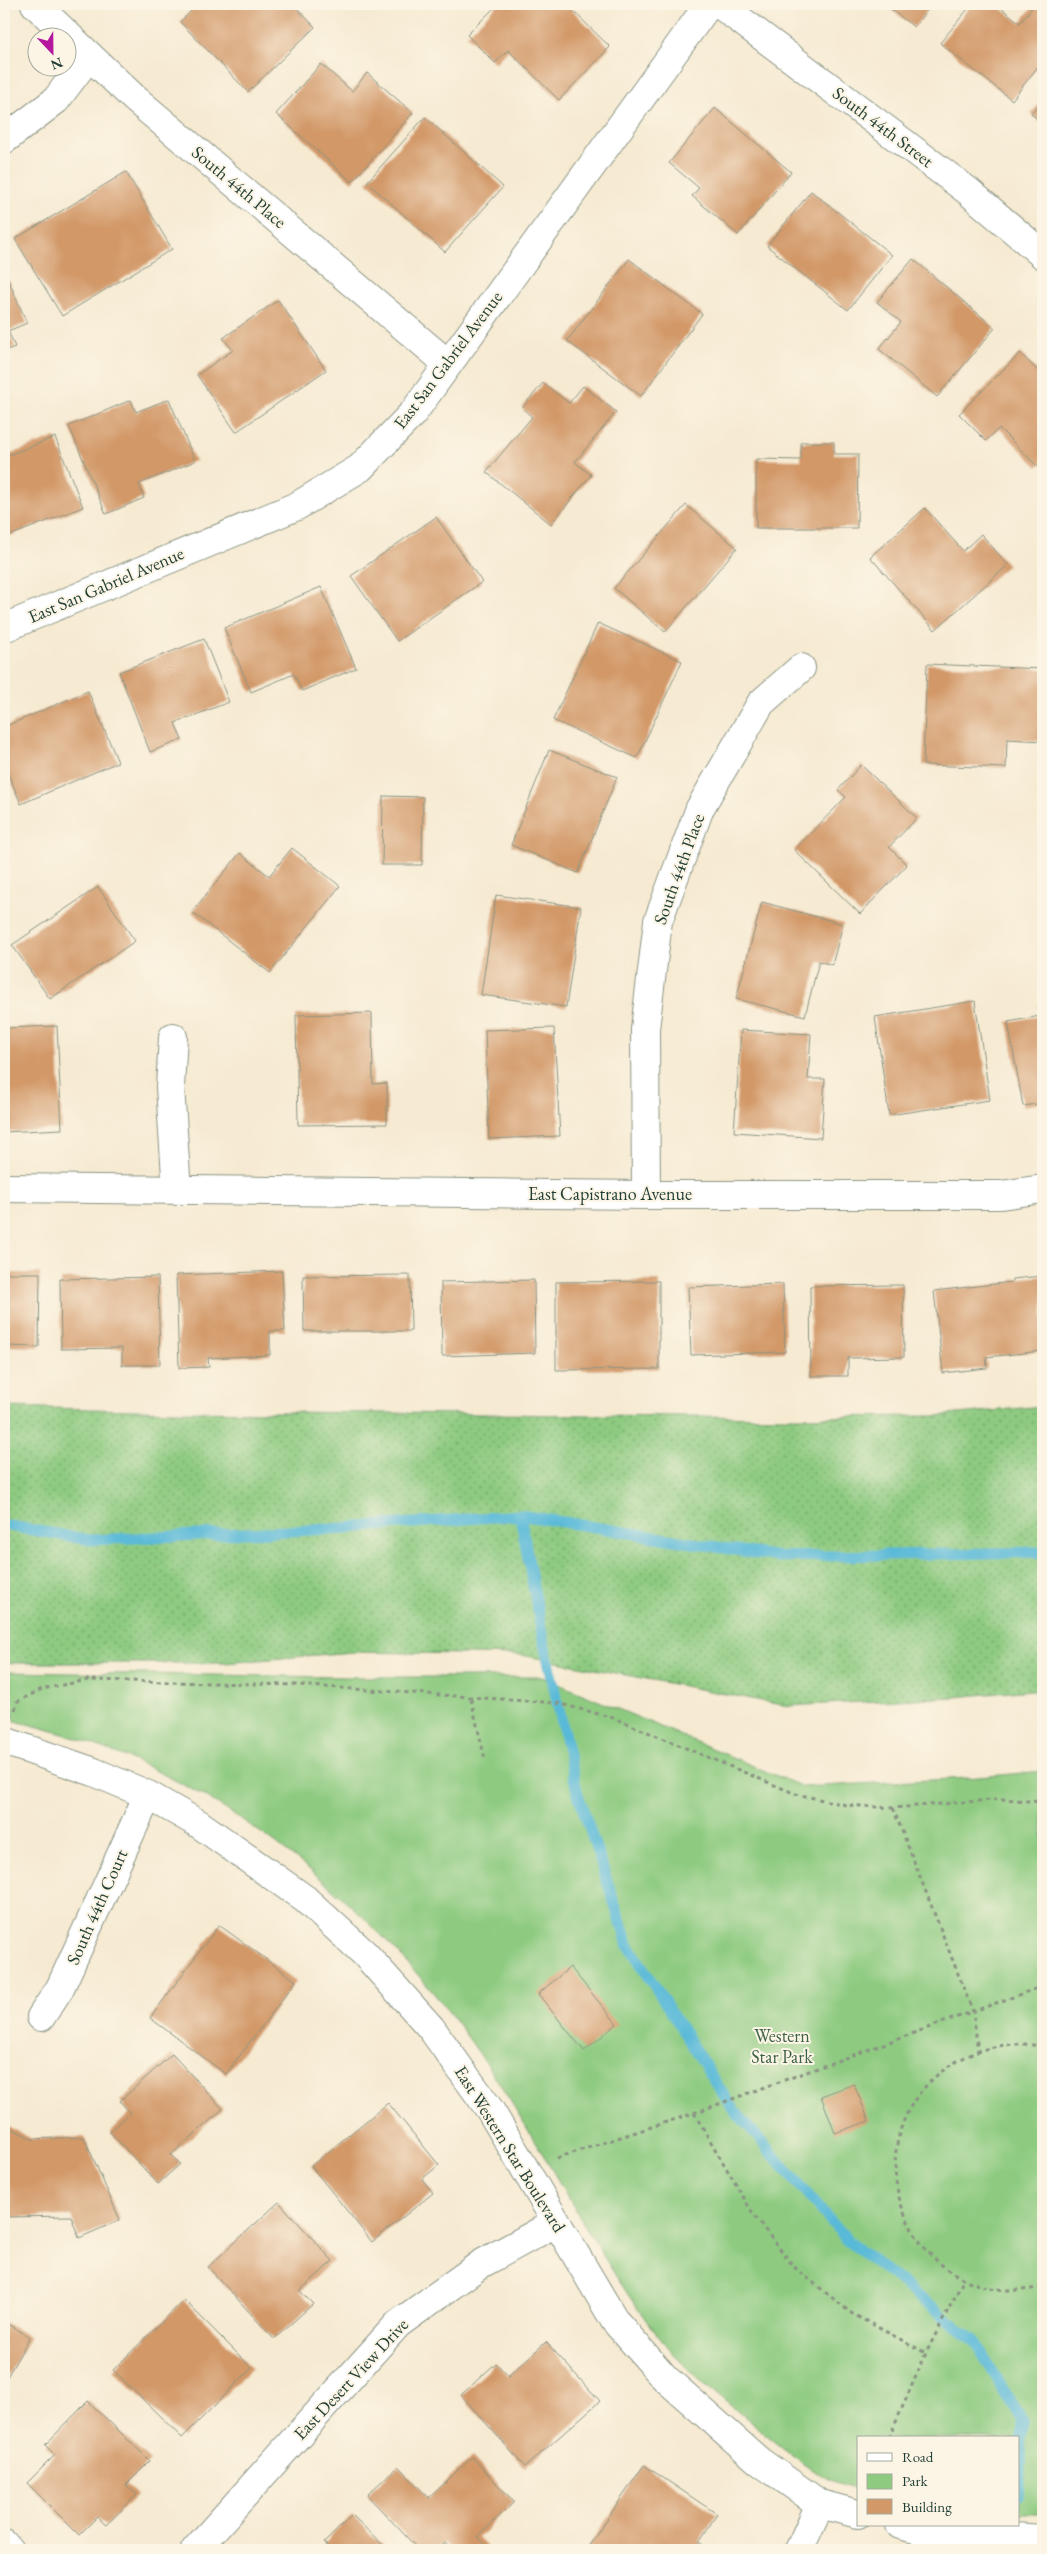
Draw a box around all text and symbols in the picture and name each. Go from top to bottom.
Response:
north arrow [28,28,78,78]
text: N [48,54,65,75]
street label: South 44th Street [828,81,939,172]
street label: South 44th Place [187,140,291,233]
street label: East San Gabriel Avenue [388,286,507,433]
street label: East San Gabriel Avenue [24,541,187,628]
street label: South 44th Place [648,810,709,928]
street label: East Capistrano Avenue [528,1182,692,1205]
street label: South 44th Court [61,1845,132,1968]
park label: Western Star Park [751,2024,813,2068]
street label: East Western Star Boulevard [450,2061,572,2237]
street label: East Desert View Drive [288,2313,413,2444]
legend [857,2436,1020,2526]
text: Road [902,2447,934,2466]
text: Park [902,2471,929,2490]
text: Building [902,2497,952,2516]

